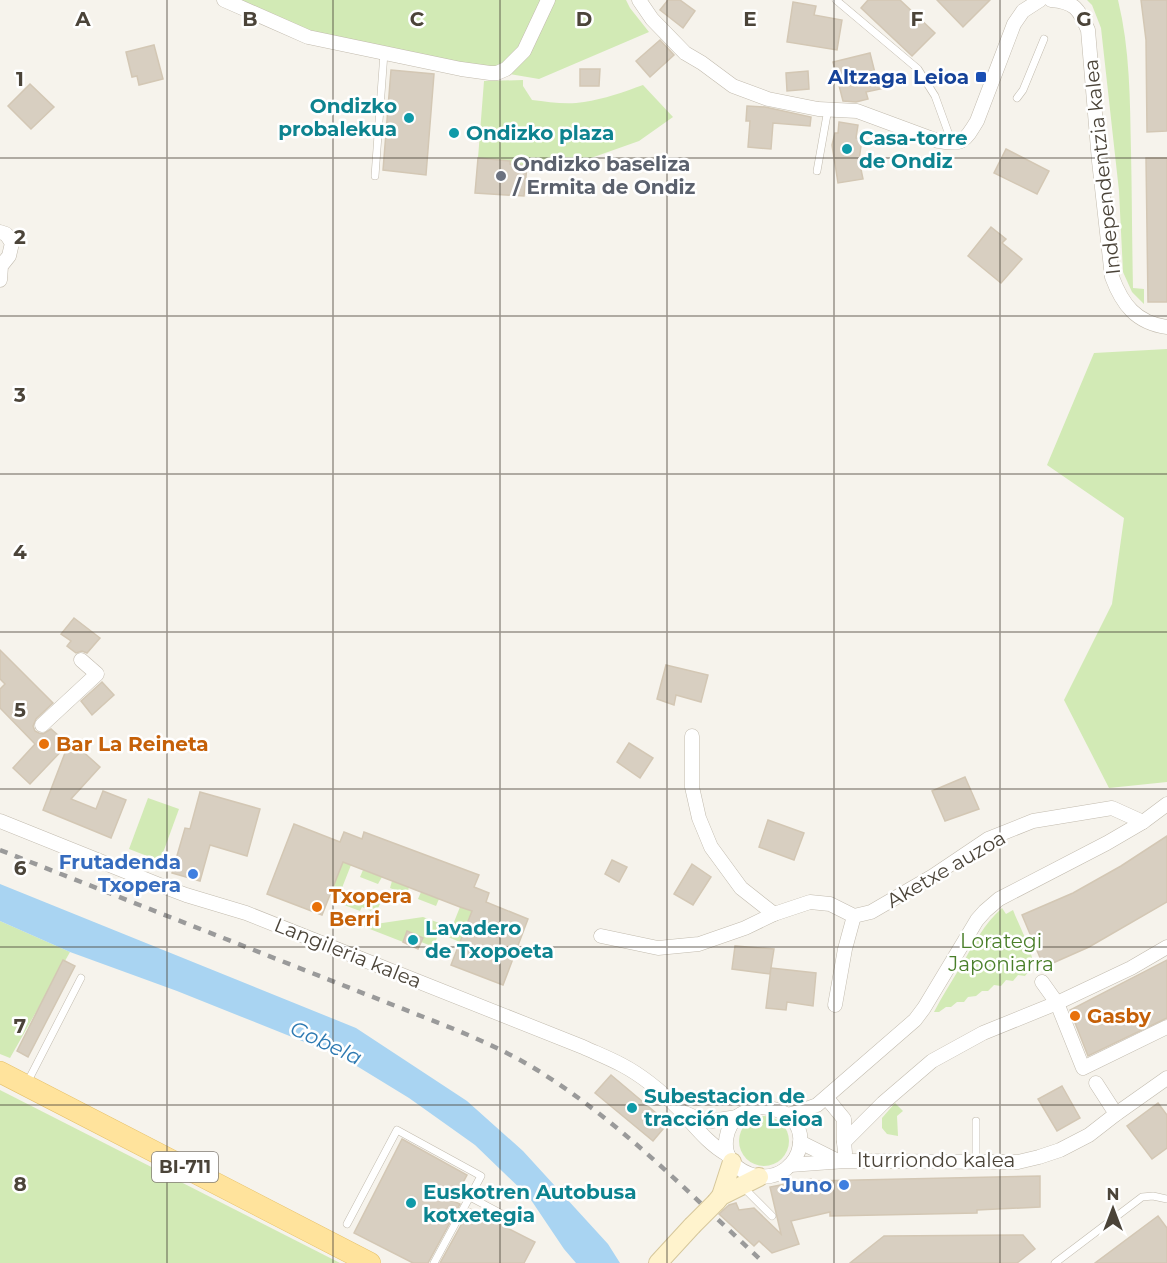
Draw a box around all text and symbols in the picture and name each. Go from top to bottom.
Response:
text: A [74,7,91,31]
text: B [242,7,258,31]
text: C [410,7,425,31]
text: D [576,7,592,31]
text: E [743,7,757,31]
text: F [911,7,924,31]
text: G [1076,7,1092,31]
street label: Independentzia kalea [1079,58,1125,276]
place label: Altzaga Leioa [827,65,969,89]
text: 1 [16,67,24,91]
marker: Altzaga Leioa [974,70,988,84]
place label: Ondizko probalekua [278,94,397,141]
marker: Ondizko probalekua [402,111,416,125]
place label: Ondizko plaza [466,121,614,145]
marker: Ondizko plaza [447,126,461,140]
place label: Casa-torre de Ondiz [859,126,968,173]
marker: Casa-torre de Ondiz [840,142,854,156]
place label: Ondizko baseliza / Ermita de Ondiz [512,152,696,199]
marker: Ondizko baseliza / Ermita de Ondiz [494,169,508,183]
text: 2 [14,225,26,249]
text: 3 [13,383,26,407]
text: 4 [13,540,27,564]
text: 5 [14,698,26,722]
place label: Bar La Reineta [56,732,209,756]
marker: Bar La Reineta [37,737,51,751]
street label: Aketxe auzoa [882,825,1010,913]
place label: Frutadenda Txopera [59,850,181,897]
text: 6 [14,856,27,880]
marker: Frutadenda Txopera [186,867,200,881]
place label: Txopera Berri [329,884,412,931]
marker: Txopera Berri [310,900,324,914]
street label: Langileria kalea [271,913,425,993]
place label: Lavadero de Txopoeta [425,916,554,963]
park label: Lorategi Japoniarra [947,929,1054,976]
marker: Lavadero de Txopoeta [406,933,420,947]
place label: Gasby [1087,1004,1152,1028]
marker: Gasby [1068,1009,1082,1023]
text: 7 [14,1014,26,1038]
water label: Gobela [286,1015,366,1070]
place label: Subestacion de tracción de Leioa [644,1084,823,1131]
marker: Subestacion de tracción de Leioa [625,1101,639,1115]
street label: Iturriondo kalea [857,1148,1015,1172]
road number: BI-711 [152,1152,218,1182]
text: 8 [13,1172,27,1196]
place label: Juno [779,1173,832,1197]
marker: Juno [837,1178,851,1192]
north arrow [1083,1179,1143,1239]
place label: Euskotren Autobusa kotxetegia [423,1180,637,1227]
text: N [1107,1185,1119,1204]
marker: Euskotren Autobusa kotxetegia [404,1196,418,1210]

